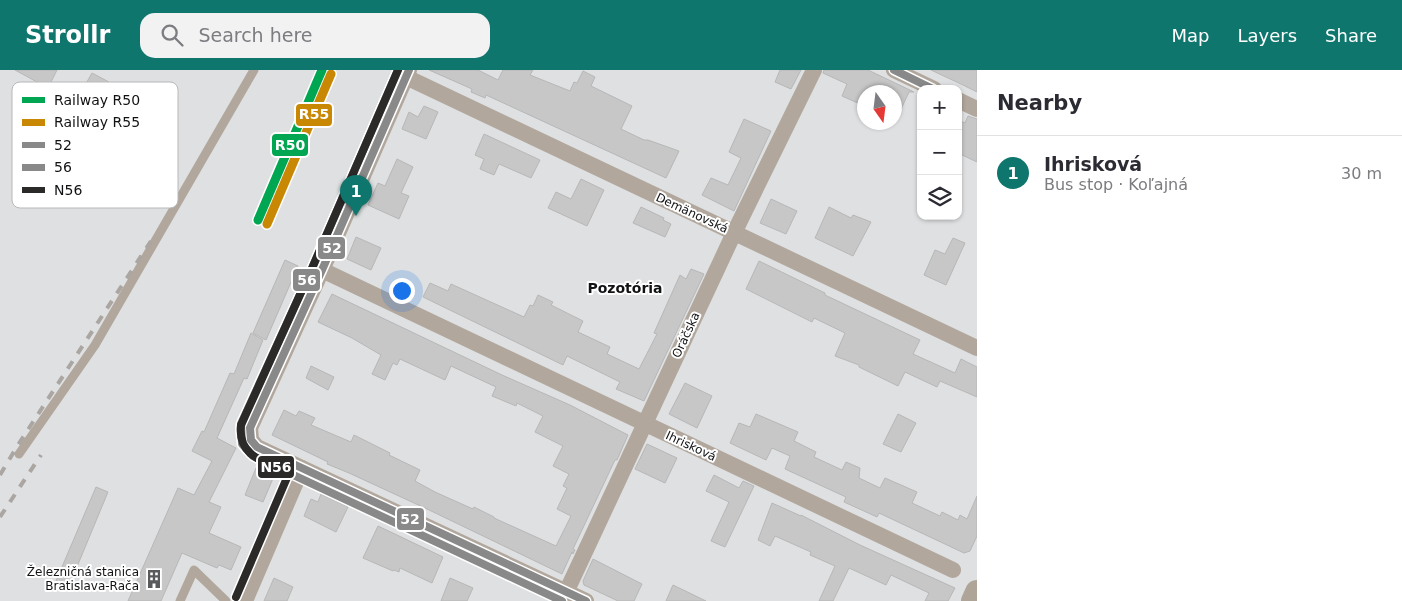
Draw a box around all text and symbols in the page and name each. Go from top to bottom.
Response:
search box [140,13,490,58]
text: Strollr [25,21,110,49]
icon: search [158,21,186,49]
text: Search here [198,24,313,46]
text: Map [1171,25,1209,46]
text: Layers [1237,25,1297,46]
text: Share [1325,25,1377,46]
legend [12,82,178,208]
north arrow [857,85,902,130]
map controls [917,85,962,220]
button: + [917,85,962,130]
text: Nearby [997,91,1082,115]
text: Railway R50 [54,92,140,108]
line badge: R55 [295,103,333,127]
text: R55 [299,106,329,122]
text: Railway R55 [54,114,140,130]
button: − [917,130,962,175]
line badge: R50 [271,133,309,157]
text: 52 [54,137,72,153]
text: R50 [275,137,305,153]
text: Ihrisková [1044,153,1142,175]
text: 56 [54,159,72,175]
text: 1 [1007,164,1019,183]
text: 30 m [1341,164,1382,183]
pin: 1 [340,175,372,216]
button: layers [917,175,962,220]
text: Bus stop · Koľajná [1044,175,1188,194]
text: N56 [54,182,82,198]
street label: Demänovská [654,190,730,236]
line badge: 52 [317,236,346,260]
text: 52 [322,240,342,256]
line badge: 56 [292,268,321,292]
text: 56 [297,272,317,288]
your location [389,278,415,304]
district label: Pozotória [587,280,663,296]
street label: Oráčska [669,310,703,360]
street label: Ihrisková [664,428,718,464]
line badge: N56 [257,455,295,479]
text: N56 [260,459,292,475]
line badge: 52 [396,507,425,531]
text: 52 [400,511,420,527]
place label: Železničná stanica Bratislava-Rača [27,564,139,593]
building icon: Železničná stanica Bratislava-Rača [143,568,165,590]

